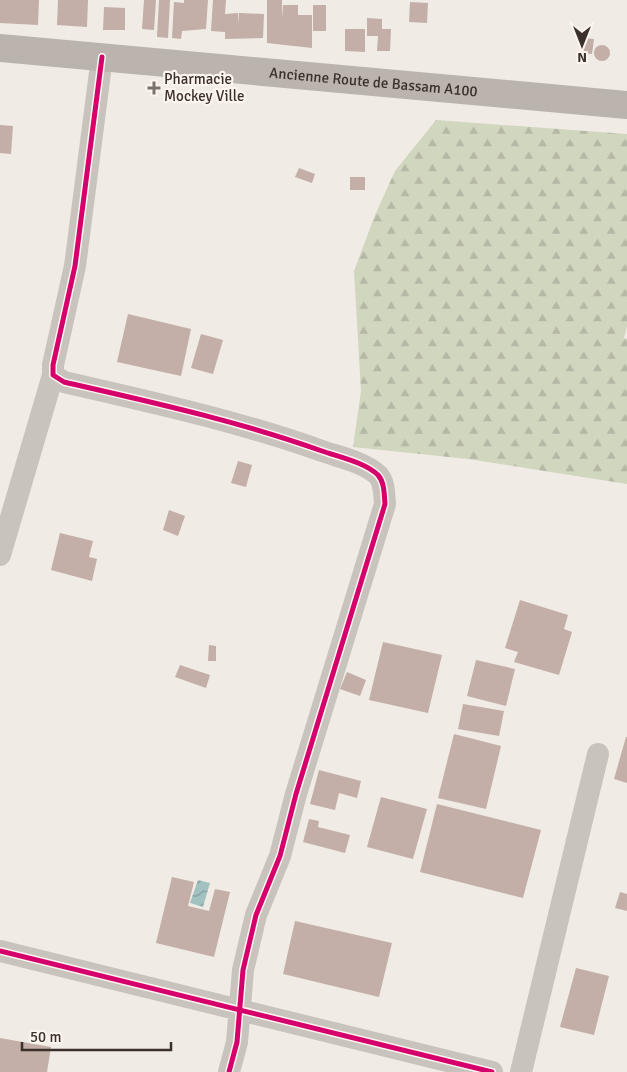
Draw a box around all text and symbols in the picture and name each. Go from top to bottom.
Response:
north arrow [557,20,607,70]
text: N [577,49,587,66]
street label: Ancienne Route de Bassam A100 [268,64,478,100]
place label: Pharmacie Mockey Ville [164,70,245,105]
marker: Pharmacie Mockey Ville [148,82,160,94]
scale bar [22,1020,171,1052]
text: 50 m [30,1028,61,1046]

